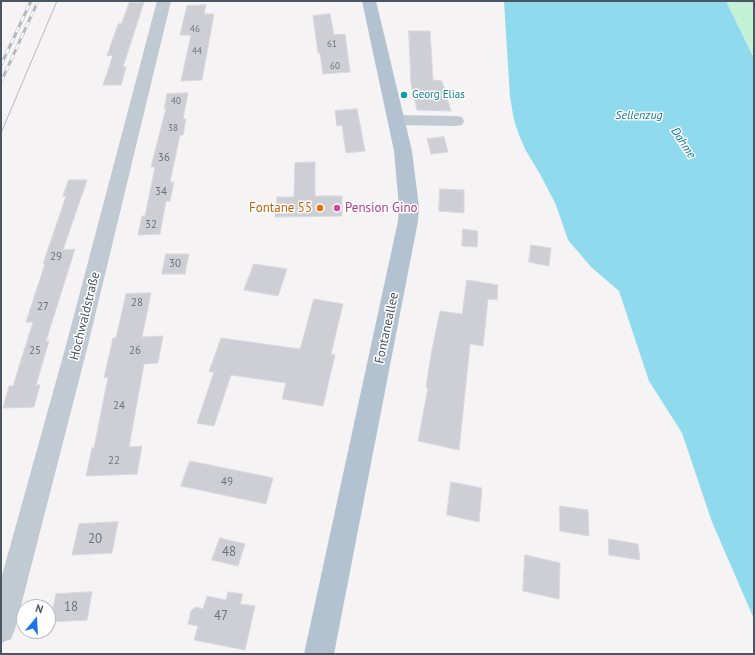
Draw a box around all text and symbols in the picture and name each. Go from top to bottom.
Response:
house number: 46 [190,24,200,34]
house number: 61 [327,39,337,49]
house number: 44 [192,46,202,56]
house number: 60 [330,61,340,71]
place label: Georg Elias [412,88,465,102]
marker: Georg Elias [399,90,409,100]
house number: 40 [171,96,181,106]
water label: Sellenzug [615,109,663,123]
house number: 38 [168,123,178,133]
water label: Dahme [668,125,698,161]
house number: 36 [158,151,170,165]
house number: 34 [155,185,167,199]
place label: Fontane 55 [249,200,312,216]
place label: Pension Gino [345,200,418,216]
marker: Fontane 55 [315,203,325,213]
marker: Pension Gino [332,203,342,213]
house number: 32 [145,218,157,232]
house number: 29 [50,250,62,264]
house number: 30 [169,257,181,271]
street label: Hochwaldstraße [66,270,104,362]
street label: Fontaneallee [372,291,402,365]
house number: 28 [131,296,143,310]
house number: 27 [37,300,49,314]
house number: 25 [29,344,41,358]
house number: 26 [129,344,141,358]
house number: 24 [113,399,125,413]
house number: 22 [108,454,120,468]
house number: 49 [221,475,233,489]
house number: 20 [88,531,102,547]
house number: 48 [222,544,236,560]
north arrow [16,599,56,639]
house number: 18 [64,599,78,615]
text: N [34,601,45,616]
house number: 47 [214,608,228,624]

